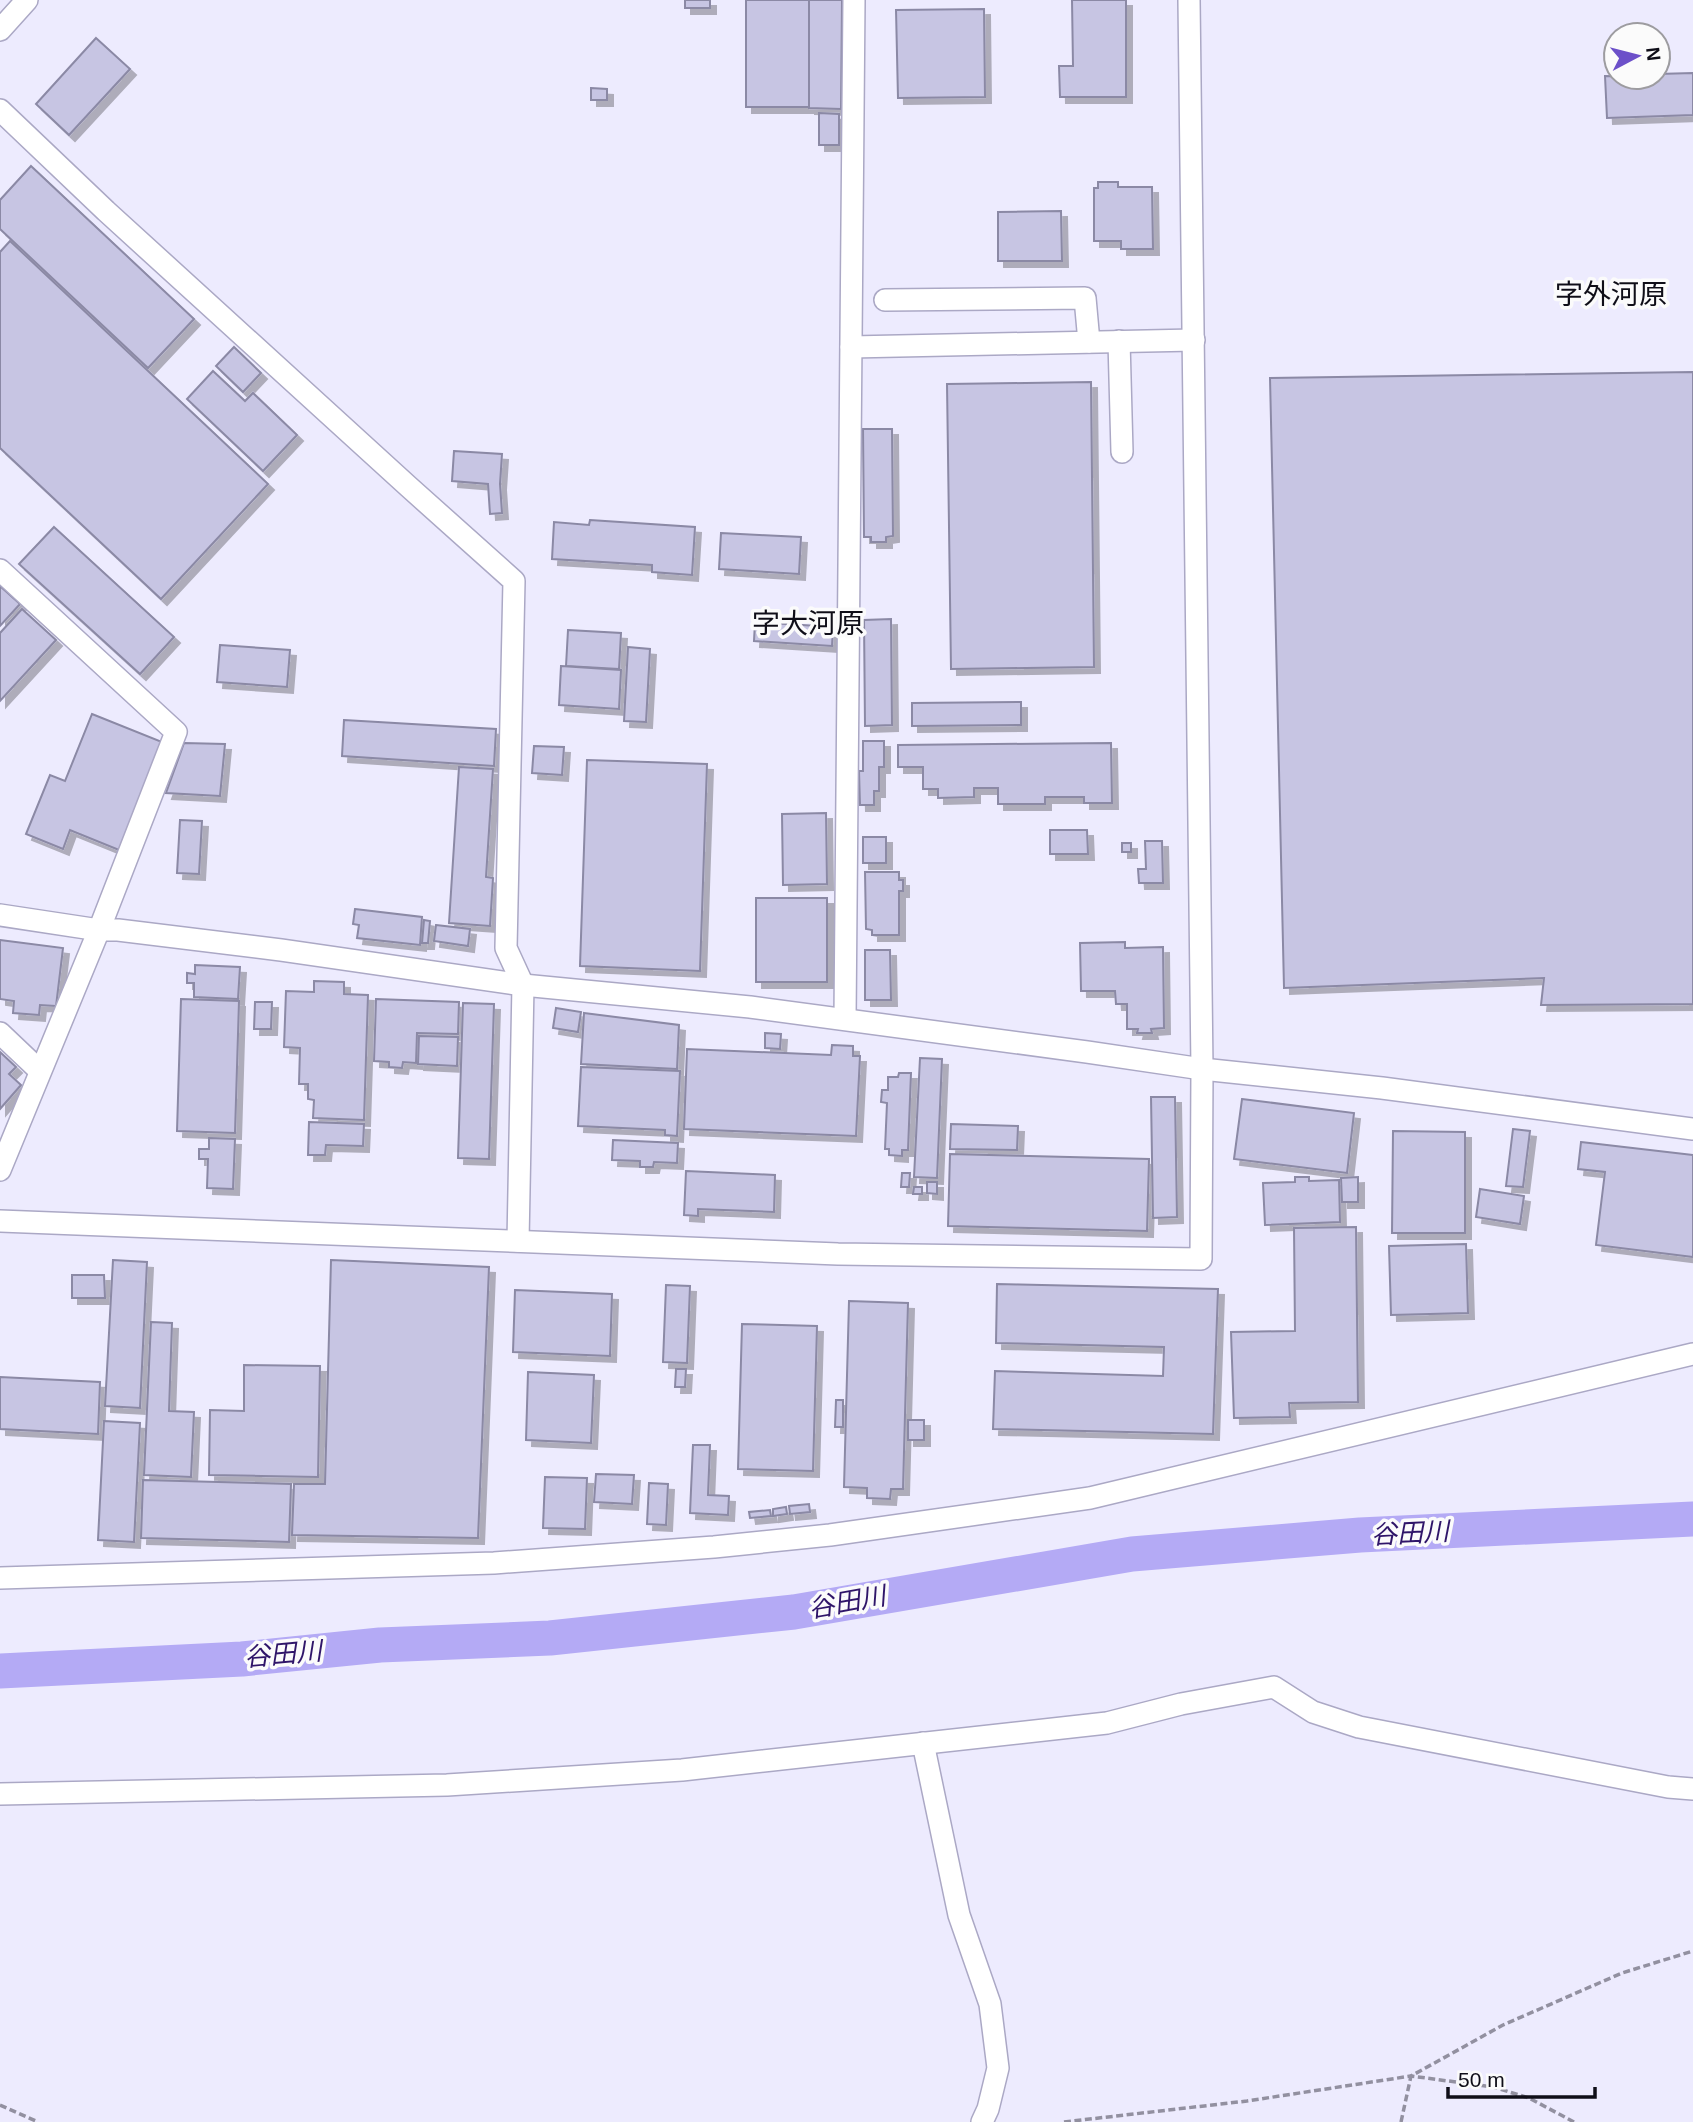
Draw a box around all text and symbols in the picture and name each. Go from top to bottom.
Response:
north arrow [1602,21,1672,91]
text: N [1642,46,1665,62]
district label: 字外河原 [1555,279,1667,310]
district label: 字大河原 [752,608,864,639]
water label: 谷田川 [1370,1516,1453,1550]
water label: 谷田川 [806,1580,891,1624]
water label: 谷田川 [243,1635,326,1672]
scale bar [1448,2056,1595,2100]
text: 50 m [1458,2068,1505,2091]

